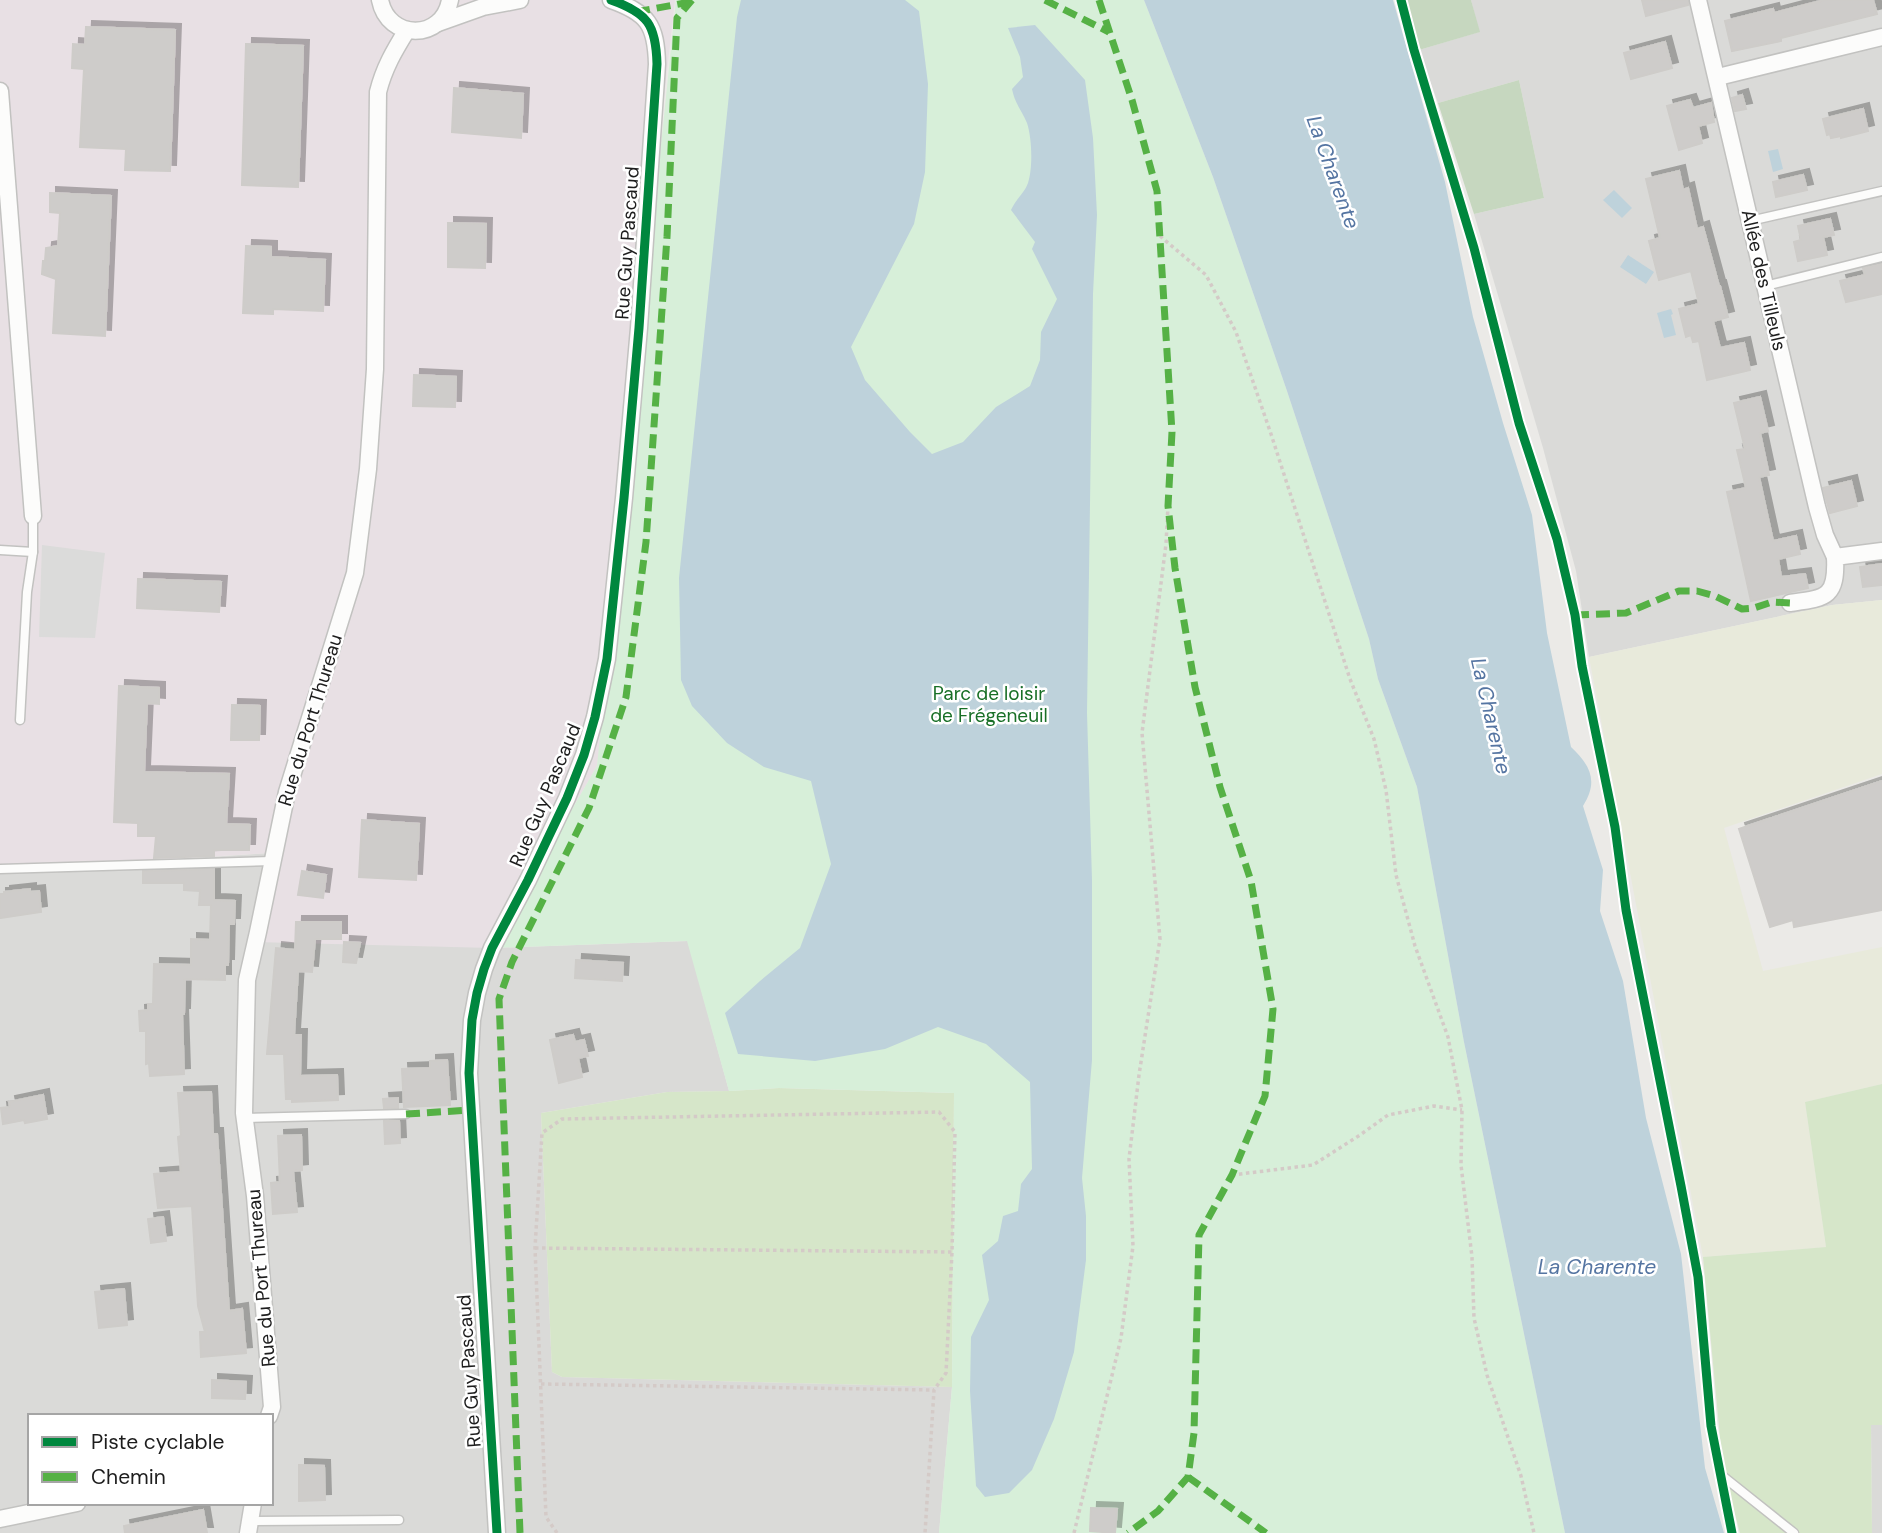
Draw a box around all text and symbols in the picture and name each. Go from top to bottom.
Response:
water label: La Charente [1300,111,1366,233]
street label: Rue Guy Pascaud [609,166,645,320]
street label: Allée des Tilleuls [1736,207,1792,353]
street label: Rue du Port Thureau [272,631,348,809]
water label: La Charente [1464,655,1518,777]
park label: Parc de loisir de Frégeneuil [930,681,1048,728]
street label: Rue Guy Pascaud [504,720,586,870]
street label: Rue du Port Thureau [241,1188,281,1368]
water label: La Charente [1538,1253,1656,1281]
street label: Rue Guy Pascaud [451,1294,487,1448]
legend [28,1414,273,1505]
text: Piste cyclable [91,1428,224,1456]
text: Chemin [91,1463,166,1491]

